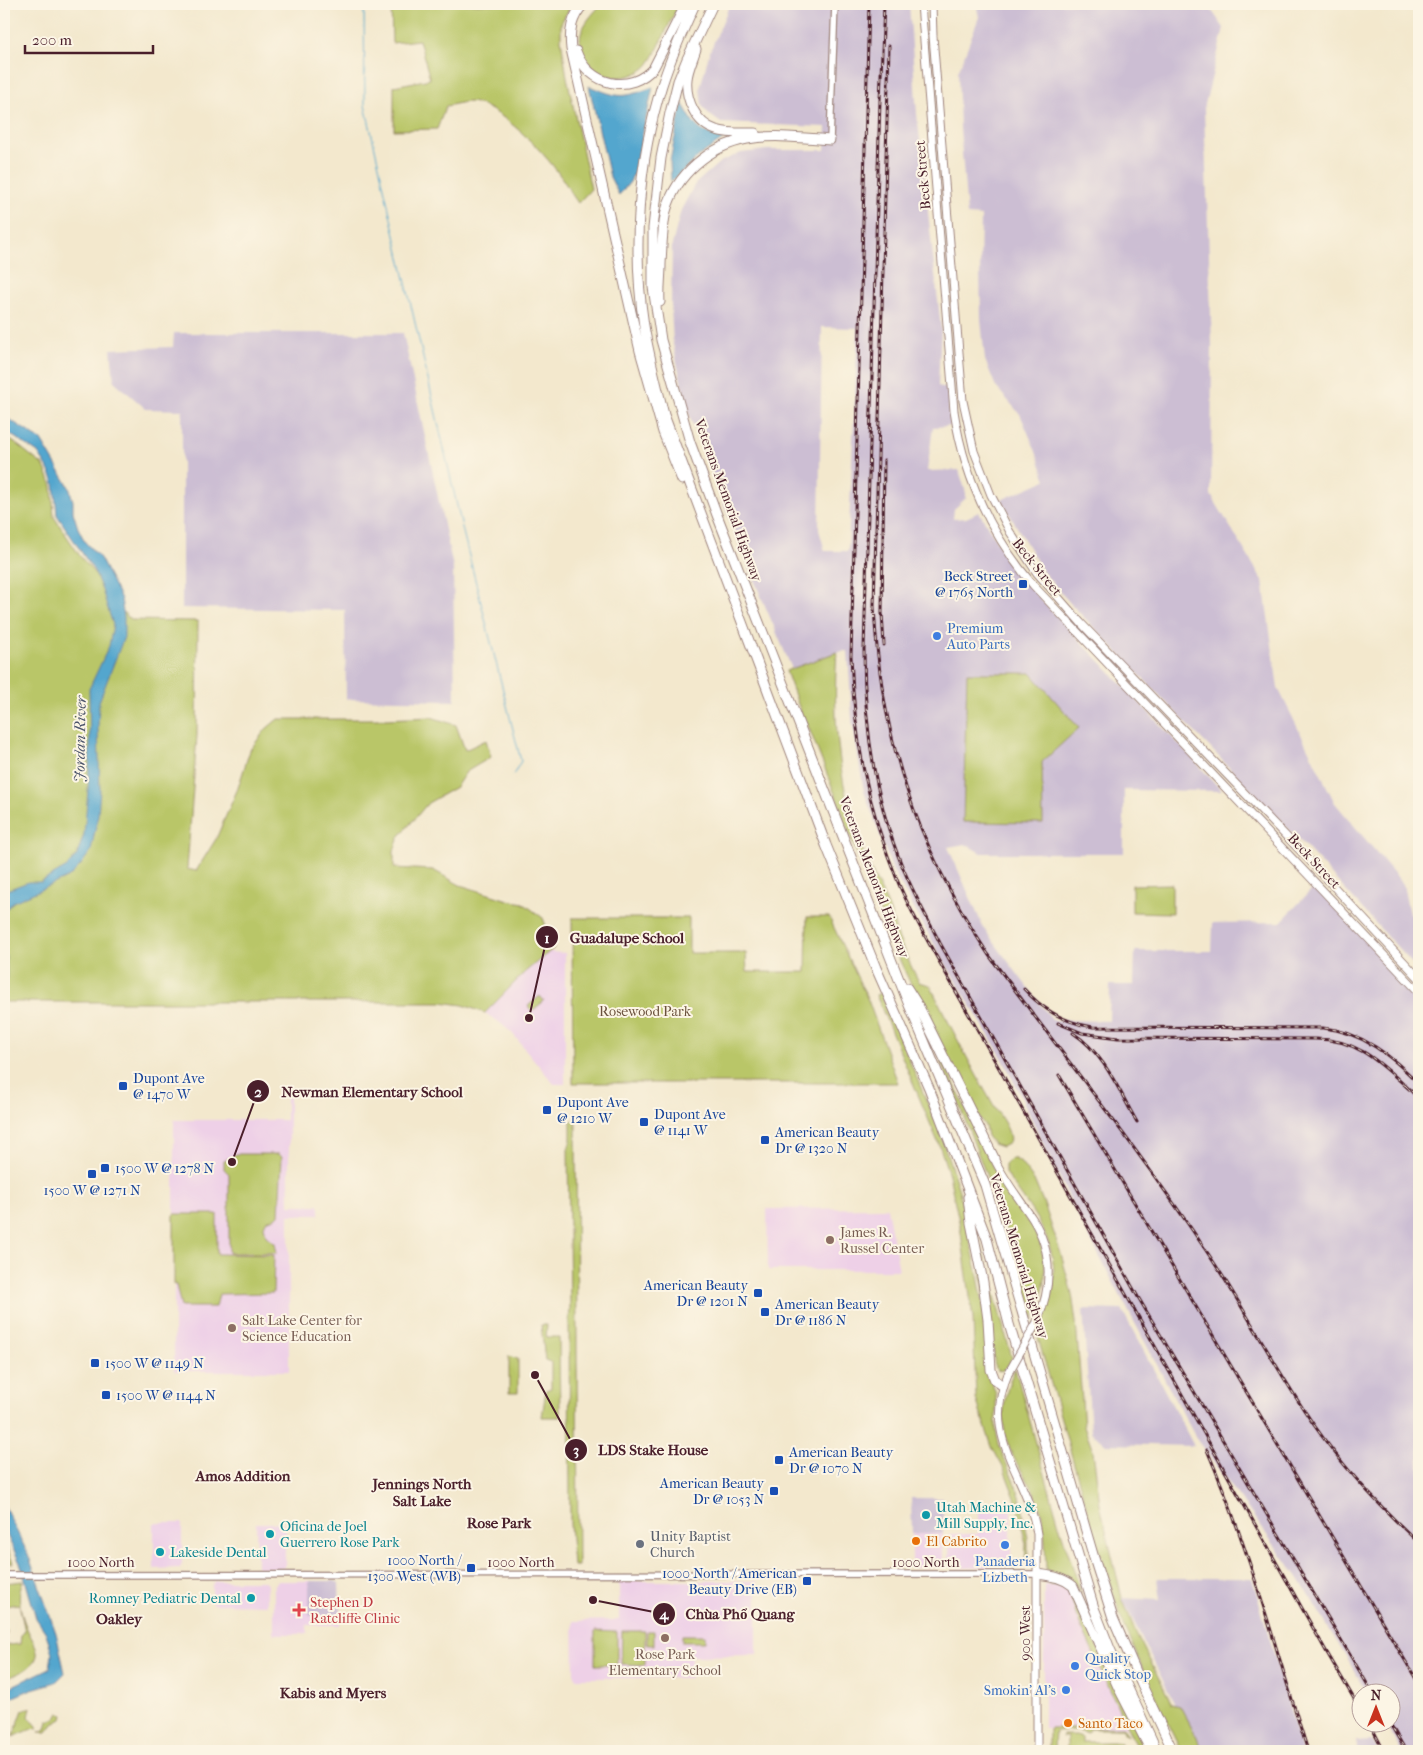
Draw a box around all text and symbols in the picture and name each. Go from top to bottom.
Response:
scale bar [25,22,152,54]
text: 200 m [32,31,72,49]
street label: Beck Street [912,140,934,210]
street label: Veterans Memorial Highway [690,415,766,584]
street label: Beck Street [1009,535,1065,599]
place label: Beck Street @ 1765 North [935,568,1013,601]
marker: Beck Street @ 1765 North [1017,578,1029,590]
place label: Premium Auto Parts [946,620,1010,653]
marker: Premium Auto Parts [931,630,943,642]
water label: Jordan River [70,695,90,782]
street label: Veterans Memorial Highway [835,793,913,961]
street label: Beck Street [1284,830,1344,892]
callout: Guadalupe School [535,922,694,952]
text: 1 [544,929,550,947]
text: Guadalupe School [570,929,685,947]
park label: Rosewood Park [599,1003,692,1020]
place label: Dupont Ave @ 1470 W [133,1070,205,1103]
callout: Newman Elementary School [246,1076,472,1106]
marker: Dupont Ave @ 1470 W [117,1080,129,1092]
text: 2 [254,1083,262,1101]
text: Newman Elementary School [281,1083,464,1101]
place label: Dupont Ave @ 1210 W [557,1094,629,1127]
marker: Dupont Ave @ 1210 W [541,1104,553,1116]
place label: Dupont Ave @ 1141 W [654,1106,726,1139]
marker: Dupont Ave @ 1141 W [638,1116,650,1128]
place label: American Beauty Dr @ 1320 N [774,1124,880,1157]
marker: American Beauty Dr @ 1320 N [759,1134,771,1146]
place label: 1500 W @ 1278 N [115,1160,215,1177]
marker: 1500 W @ 1278 N [99,1162,111,1174]
marker: 1500 W @ 1271 N [86,1168,98,1180]
street label: Veterans Memorial Highway [985,1170,1052,1341]
place label: 1500 W @ 1271 N [43,1182,141,1199]
place label: James R. Russel Center [839,1224,924,1257]
marker: James R. Russel Center [824,1234,836,1246]
place label: American Beauty Dr @ 1201 N [643,1277,749,1310]
marker: American Beauty Dr @ 1201 N [752,1287,764,1299]
place label: American Beauty Dr @ 1186 N [774,1296,880,1329]
marker: American Beauty Dr @ 1186 N [759,1306,771,1318]
place label: Salt Lake Center for Science Education [242,1312,362,1345]
marker: Salt Lake Center for Science Education [226,1322,238,1334]
place label: 1500 W @ 1149 N [105,1355,204,1372]
marker: 1500 W @ 1149 N [89,1357,101,1369]
place label: 1500 W @ 1144 N [116,1387,216,1404]
marker: 1500 W @ 1144 N [100,1389,112,1401]
callout: LDS Stake House [563,1435,718,1465]
text: 3 [573,1441,579,1459]
text: LDS Stake House [598,1441,709,1459]
place label: American Beauty Dr @ 1070 N [788,1444,894,1477]
marker: American Beauty Dr @ 1070 N [773,1454,785,1466]
district label: Amos Addition [195,1467,291,1485]
district label: Jennings North Salt Lake [371,1475,472,1510]
place label: American Beauty Dr @ 1053 N [659,1475,765,1508]
marker: American Beauty Dr @ 1053 N [768,1485,780,1497]
place label: Utah Machine & Mill Supply, Inc. [936,1499,1037,1532]
marker: Utah Machine & Mill Supply, Inc. [920,1509,932,1521]
district label: Rose Park [467,1514,532,1532]
place label: Oficina de Joel Guerrero Rose Park [280,1518,400,1551]
marker: Oficina de Joel Guerrero Rose Park [264,1528,276,1540]
place label: Unity Baptist Church [650,1528,731,1561]
place label: El Cabrito [926,1533,987,1550]
marker: El Cabrito [910,1535,922,1547]
marker: Unity Baptist Church [634,1538,646,1550]
marker: Panaderia Lizbeth [999,1539,1011,1551]
place label: Lakeside Dental [170,1544,267,1561]
marker: Lakeside Dental [154,1546,166,1558]
place label: 1000 North / 1300 West (WB) [368,1552,463,1585]
place label: Panaderia Lizbeth [975,1553,1036,1586]
street label: 1000 North [67,1554,135,1571]
street label: 1000 North [487,1554,555,1571]
street label: 1000 North [892,1554,960,1571]
marker: 1000 North / 1300 West (WB) [465,1562,477,1574]
place label: 1000 North / American Beauty Drive (EB) [662,1565,797,1598]
marker: 1000 North / American Beauty Drive (EB) [801,1575,813,1587]
place label: Romney Pediatric Dental [89,1590,241,1607]
marker: Romney Pediatric Dental [245,1592,257,1604]
place label: Stephen D Ratcliffe Clinic [310,1594,400,1627]
callout: Chùa Phổ Quang [651,1599,805,1629]
marker: Stephen D Ratcliffe Clinic [292,1603,306,1617]
text: 4 [659,1605,670,1623]
text: Chùa Phổ Quang [686,1605,795,1623]
street label: 900 West [1017,1605,1034,1661]
district label: Oakley [96,1610,143,1628]
marker: Rose Park Elementary School [659,1632,671,1644]
place label: Rose Park Elementary School [609,1646,721,1679]
place label: Quality Quick Stop [1085,1650,1151,1683]
marker: Quality Quick Stop [1069,1660,1081,1672]
place label: Smokin' Al's [984,1682,1056,1699]
north arrow [1350,1682,1400,1732]
district label: Kabis and Myers [280,1684,387,1702]
marker: Smokin' Al's [1060,1684,1072,1696]
text: N [1371,1687,1382,1704]
place label: Santo Taco [1078,1715,1143,1732]
marker: Santo Taco [1062,1717,1074,1729]

